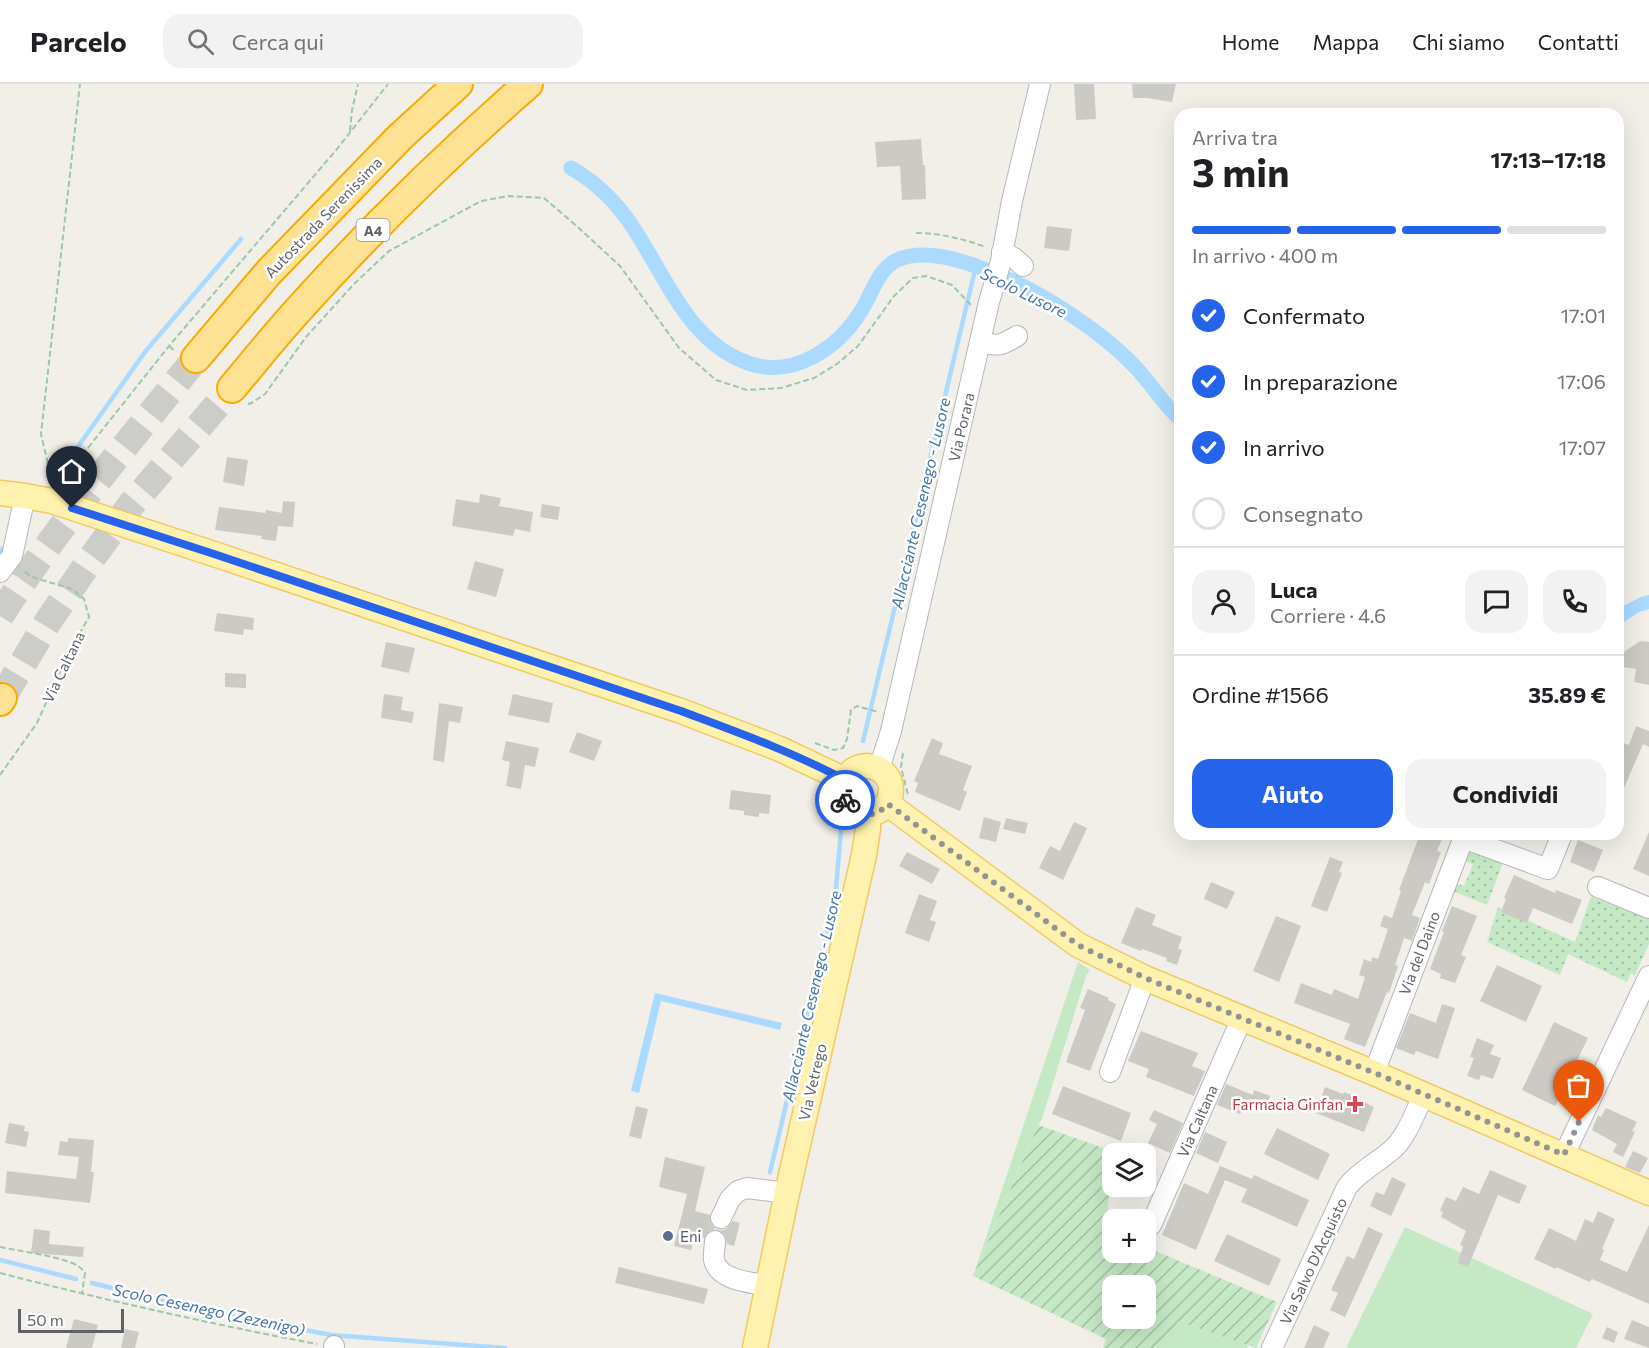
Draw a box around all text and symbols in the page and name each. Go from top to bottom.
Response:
search box [163,14,583,68]
text: Parcelo [30,24,127,58]
icon: search [184,25,217,58]
text: Cerca qui [232,28,324,55]
text: Home [1222,29,1279,54]
text: Mappa [1312,29,1379,54]
text: Chi siamo [1412,29,1505,54]
text: Contatti [1538,29,1619,54]
text: Arriva tra [1192,125,1278,149]
text: 17:13–17:18 [1490,146,1606,173]
text: 3 min [1192,147,1290,195]
street label: Autostrada Serenissima [261,153,385,281]
road number: A4 [356,219,389,241]
text: In arrivo · 400 m [1192,243,1338,267]
water label: Scolo Lusore [978,263,1070,321]
icon: check [1192,299,1225,332]
text: Confermato [1243,302,1365,329]
text: 17:01 [1561,303,1606,327]
icon: check [1192,365,1225,398]
text: In preparazione [1243,368,1398,395]
text: 17:06 [1557,369,1606,393]
street label: Via Porara [944,391,978,463]
water label: Allacciante Cesenego - Lusore [886,395,954,611]
icon: check [1192,431,1225,464]
text: In arrivo [1243,434,1325,461]
text: 17:07 [1559,435,1606,459]
pin [46,446,97,508]
icon: home [55,455,88,488]
text: Consegnato [1243,500,1363,527]
button: person [1192,570,1255,633]
button: chat [1465,570,1528,633]
button: phone [1543,570,1606,633]
text: Luca [1270,576,1318,603]
text: Corriere · 4.6 [1270,603,1386,627]
street label: Via Caltana [38,628,88,706]
text: Ordine #1566 [1192,681,1329,708]
text: 35.89 € [1528,681,1606,708]
button: Aiuto [1192,759,1393,828]
button: Condividi [1405,759,1606,828]
courier [815,770,875,830]
icon: bike [829,784,862,817]
water label: Allacciante Cesenego - Lusore [777,888,845,1104]
street label: Via del Daino [1395,908,1443,998]
street label: Via Vetrego [794,1042,830,1122]
pin [1553,1060,1604,1122]
icon: bag [1562,1069,1595,1102]
street label: Via Caltana [1173,1082,1221,1160]
place label: Farmacia Ginfan [1232,1095,1343,1113]
marker: Farmacia Ginfan [1348,1097,1362,1111]
map controls [1102,1143,1156,1329]
button: layers [1102,1143,1156,1197]
street label: Via Salvo D'Acquisto [1276,1195,1350,1327]
button: + [1102,1209,1156,1263]
place label: Eni [680,1227,701,1245]
marker: Eni [661,1229,675,1243]
button: − [1102,1275,1156,1329]
water label: Scolo Cesenego (Zezenigo) [111,1279,307,1339]
scale bar [18,1306,124,1334]
text: 50 m [27,1310,64,1329]

